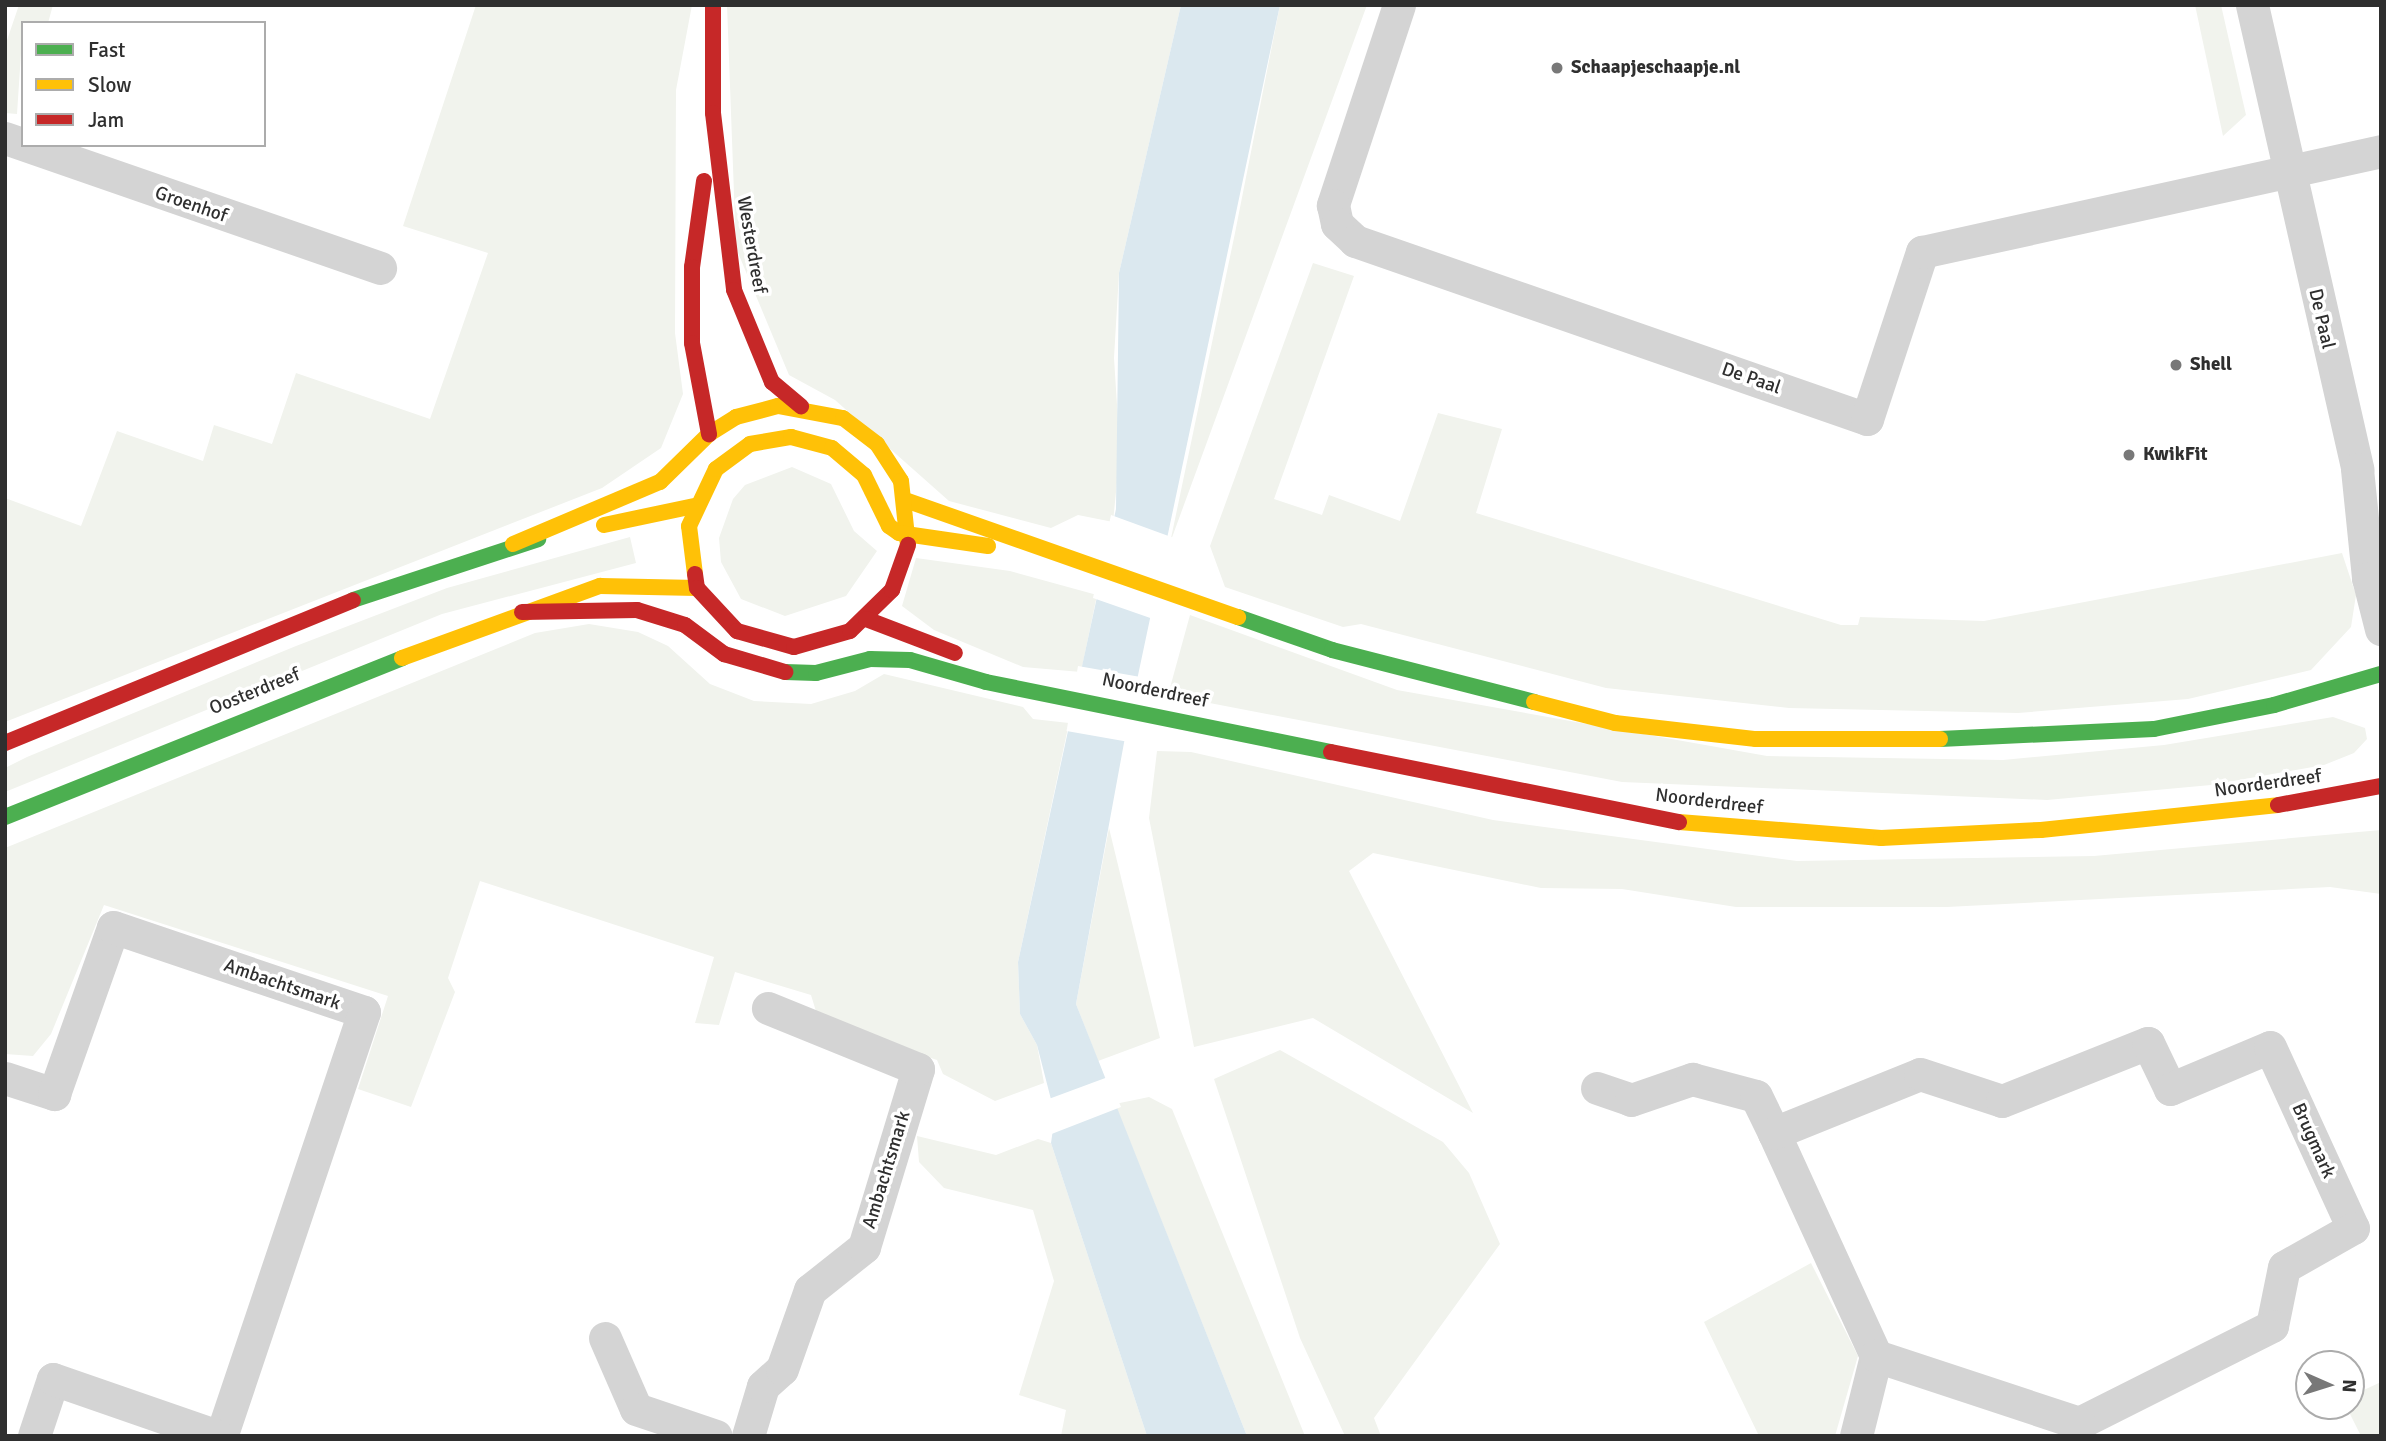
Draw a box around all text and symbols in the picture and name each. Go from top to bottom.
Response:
legend [21,21,266,147]
text: Fast [88,37,125,63]
place label: Schaapjeschaapje.nl [1571,57,1740,79]
marker: Schaapjeschaapje.nl [1549,60,1565,76]
text: Slow [88,72,132,98]
text: Jam [88,107,124,133]
street label: Groenhof [152,182,230,228]
street label: Westerdreef [731,195,771,295]
street label: De Paal [2303,287,2339,351]
place label: Shell [2190,354,2232,376]
marker: Shell [2168,357,2184,373]
street label: De Paal [1718,358,1784,400]
place label: KwikFit [2143,444,2208,466]
marker: KwikFit [2121,447,2137,463]
street label: Oosterdreef [206,664,304,720]
street label: Noorderdreef [1100,669,1210,713]
street label: Noorderdreef [2213,765,2323,803]
street label: Noorderdreef [1654,784,1764,820]
street label: Ambachtsmark [221,954,343,1016]
street label: Brugmark [2286,1100,2340,1182]
street label: Ambachtsmark [858,1108,916,1232]
north arrow [2295,1350,2365,1420]
text: N [2337,1379,2361,1393]

